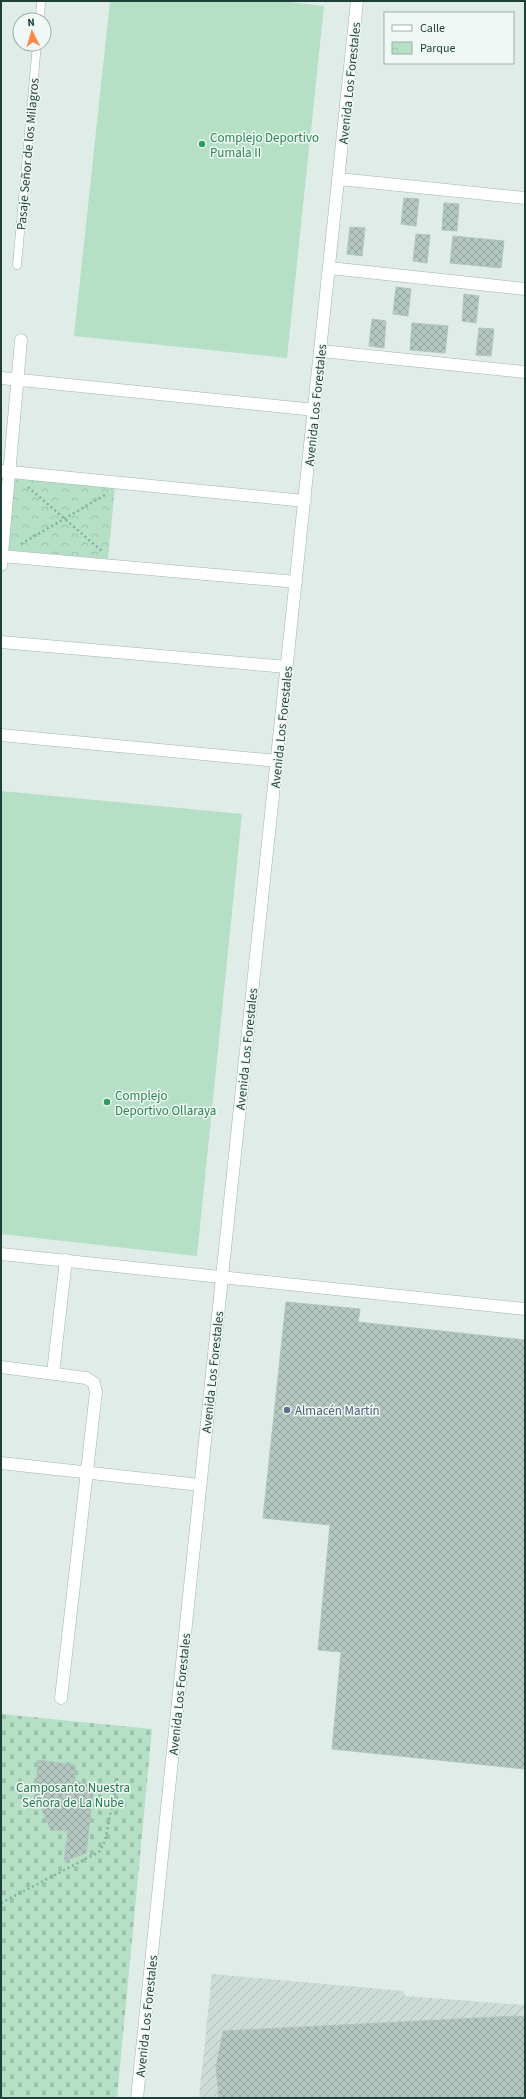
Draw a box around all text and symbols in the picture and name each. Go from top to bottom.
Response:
north arrow [12,12,52,52]
legend [384,12,514,64]
text: N [27,15,35,30]
text: Calle [420,20,445,37]
street label: Avenida Los Forestales [335,21,365,145]
text: Parque [420,40,456,57]
street label: Pasaje Señor de los Milagros [12,77,44,231]
place label: Complejo Deportivo Pumala II [210,129,319,162]
marker: Complejo Deportivo Pumala II [197,139,207,149]
street label: Avenida Los Forestales [301,343,331,467]
street label: Avenida Los Forestales [267,665,297,789]
street label: Avenida Los Forestales [232,987,262,1111]
place label: Complejo Deportivo Ollaraya [115,1087,216,1120]
marker: Complejo Deportivo Ollaraya [102,1097,112,1107]
street label: Avenida Los Forestales [198,1310,228,1434]
place label: Almacén Martín [295,1402,380,1420]
marker: Almacén Martín [282,1405,292,1415]
street label: Avenida Los Forestales [165,1632,195,1756]
park label: Camposanto Nuestra Señora de La Nube [16,1779,130,1812]
street label: Avenida Los Forestales [132,1954,162,2078]

